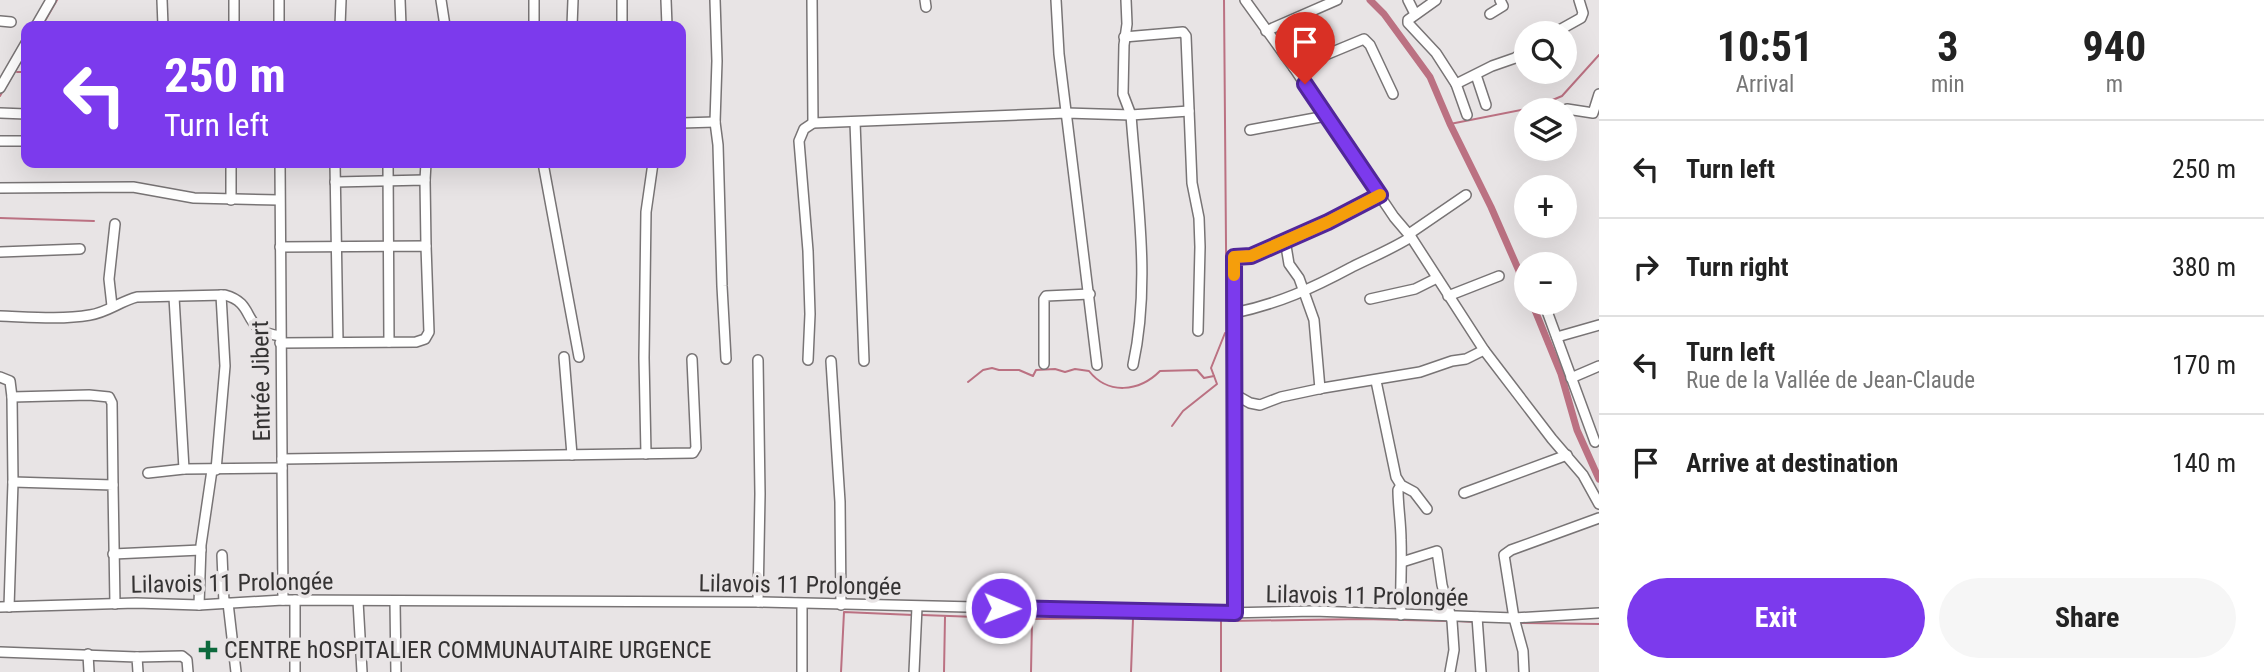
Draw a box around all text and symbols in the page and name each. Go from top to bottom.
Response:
pin [1275,12.0,1335,84]
map controls [1514,21,1577,315]
button: search [1514,21,1577,84]
text: 10:51 [1717,22,1813,71]
text: 3 [1937,22,1958,71]
text: 940 [2082,22,2146,71]
icon: arrive [1286,23,1324,61]
text: 250 m [164,47,286,104]
icon: left [49,49,140,140]
text: Arrival [1736,71,1794,98]
text: min [1931,71,1965,98]
text: m [2106,71,2123,98]
button: layers [1514,98,1577,161]
text: Turn left [164,106,269,144]
icon: left [1627,150,1665,188]
text: Turn left [1686,154,1775,184]
text: 250 m [2172,154,2236,184]
button: + [1514,175,1577,238]
icon: right [1627,248,1665,286]
button: − [1514,252,1577,315]
text: Turn right [1686,252,1788,282]
text: 380 m [2172,252,2236,282]
street label: Entrée Jibert [246,320,276,442]
text: Turn left [1686,337,1775,367]
icon: left [1627,346,1665,384]
text: 170 m [2172,350,2236,380]
text: Rue de la Vallée de Jean-Claude [1686,367,1975,394]
icon: arrive [1627,444,1665,482]
text: Arrive at destination [1686,448,1898,478]
text: 140 m [2172,448,2236,478]
street label: Lilavois 11 Prolongée [130,567,334,599]
street label: Lilavois 11 Prolongée [698,569,902,601]
position arrow [964,571,1038,645]
button: Exit [1627,578,1925,658]
button: Share [1939,578,2236,658]
street label: Lilavois 11 Prolongée [1265,580,1469,612]
place label: CENTRE hOSPITALIER COMMUNAUTAIRE URGENCE [224,636,712,664]
marker: CENTRE hOSPITALIER COMMUNAUTAIRE URGENCE [198,640,218,660]

